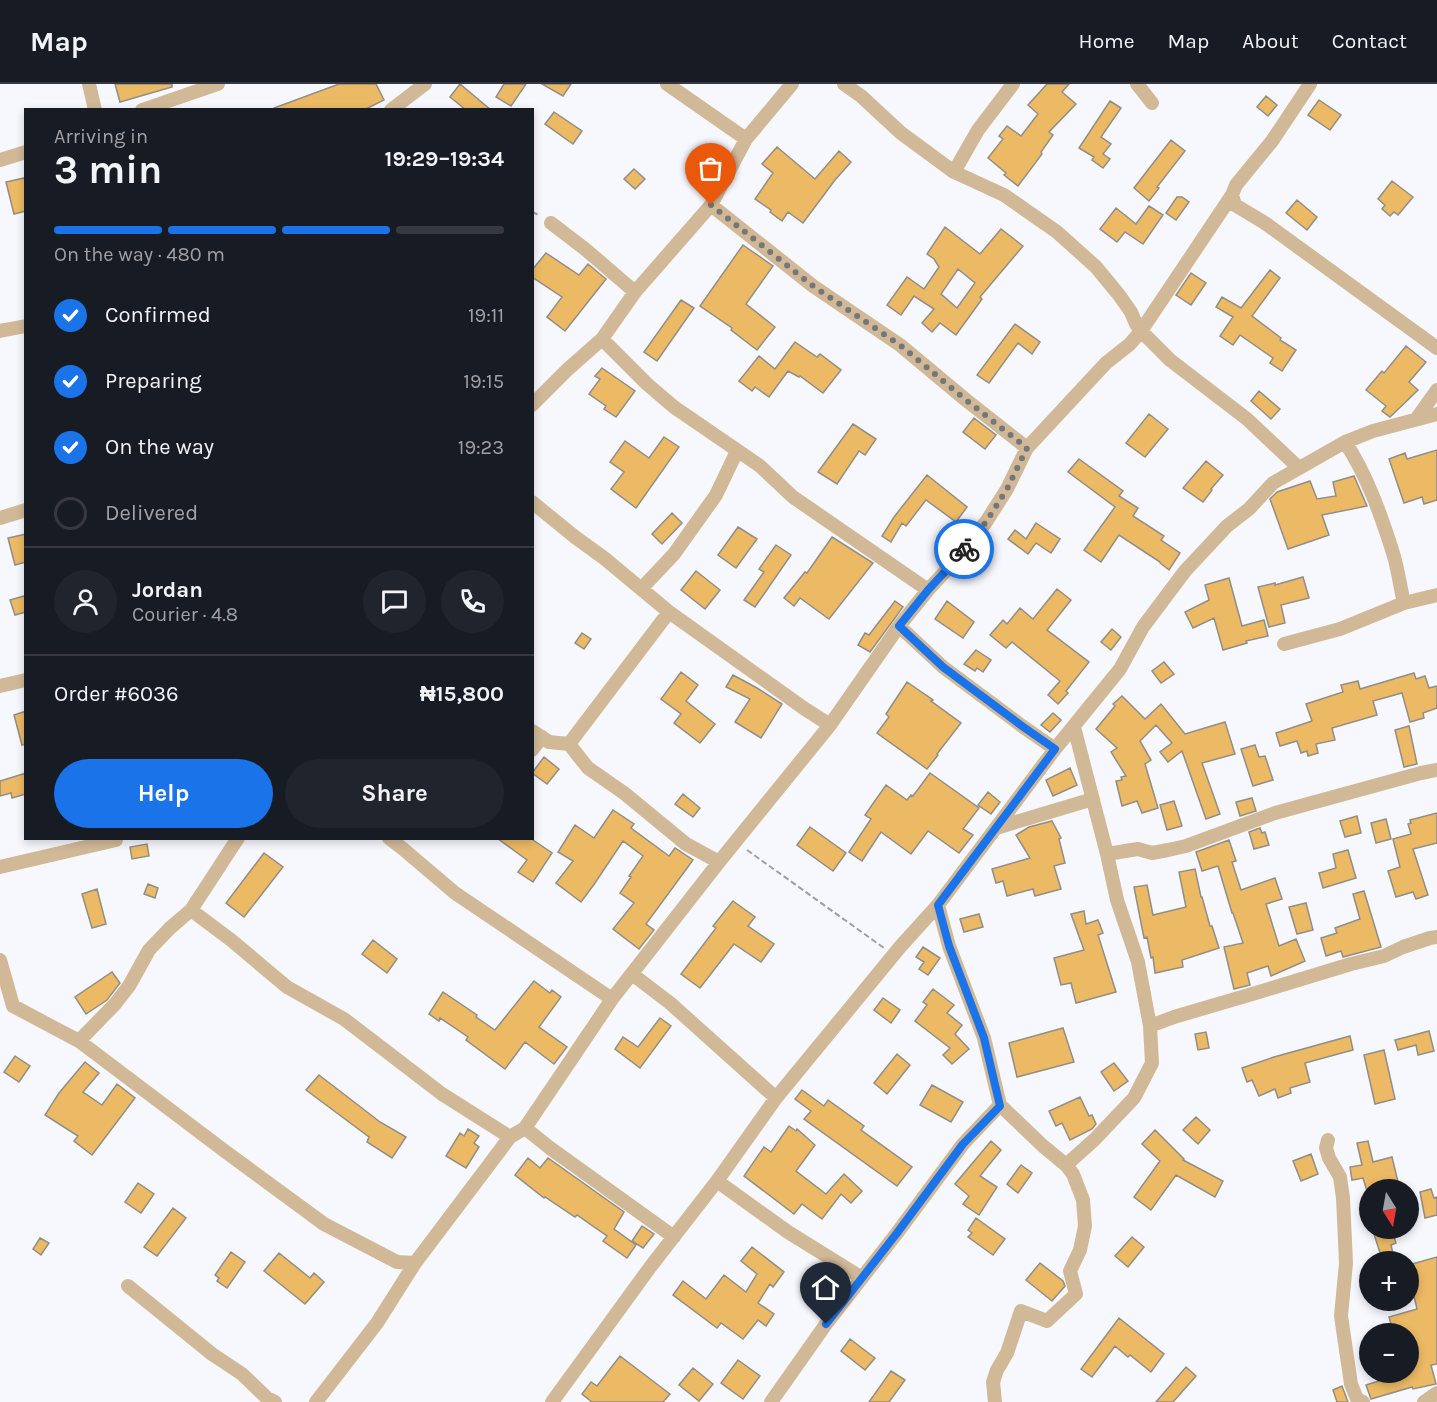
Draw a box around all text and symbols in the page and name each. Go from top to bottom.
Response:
text: Map [30,25,88,58]
text: Home [1079,29,1135,53]
text: Map [1168,29,1209,53]
text: About [1242,29,1299,53]
text: Contact [1332,29,1407,53]
text: Arriving in [54,125,148,148]
pin [685,143,736,205]
text: 19:29–19:34 [385,146,504,172]
text: 3 min [54,147,162,193]
icon: bag [694,152,727,185]
text: On the way · 480 m [54,243,225,266]
icon: check [54,299,87,332]
text: Confirmed [105,302,211,328]
text: 19:11 [468,304,504,327]
icon: check [54,365,87,398]
text: Preparing [105,368,202,394]
text: 19:15 [463,370,504,393]
icon: check [54,431,87,464]
text: On the way [105,434,214,460]
text: 19:23 [458,436,504,459]
text: Delivered [105,500,198,526]
courier [934,519,994,579]
icon: bike [948,533,981,566]
button: person [54,570,117,633]
button: chat [363,570,426,633]
button: phone [441,570,504,633]
text: Jordan [132,577,203,603]
text: Courier · 4.8 [132,603,238,626]
text: Order #6036 [54,681,179,707]
text: ₦15,800 [420,681,504,707]
button: Help [54,759,273,828]
button: Share [285,759,504,828]
north arrow [1359,1179,1419,1239]
map controls [1359,1179,1419,1383]
button: + [1359,1251,1419,1311]
pin [800,1262,851,1324]
icon: home [809,1271,842,1304]
button: − [1359,1323,1419,1383]

